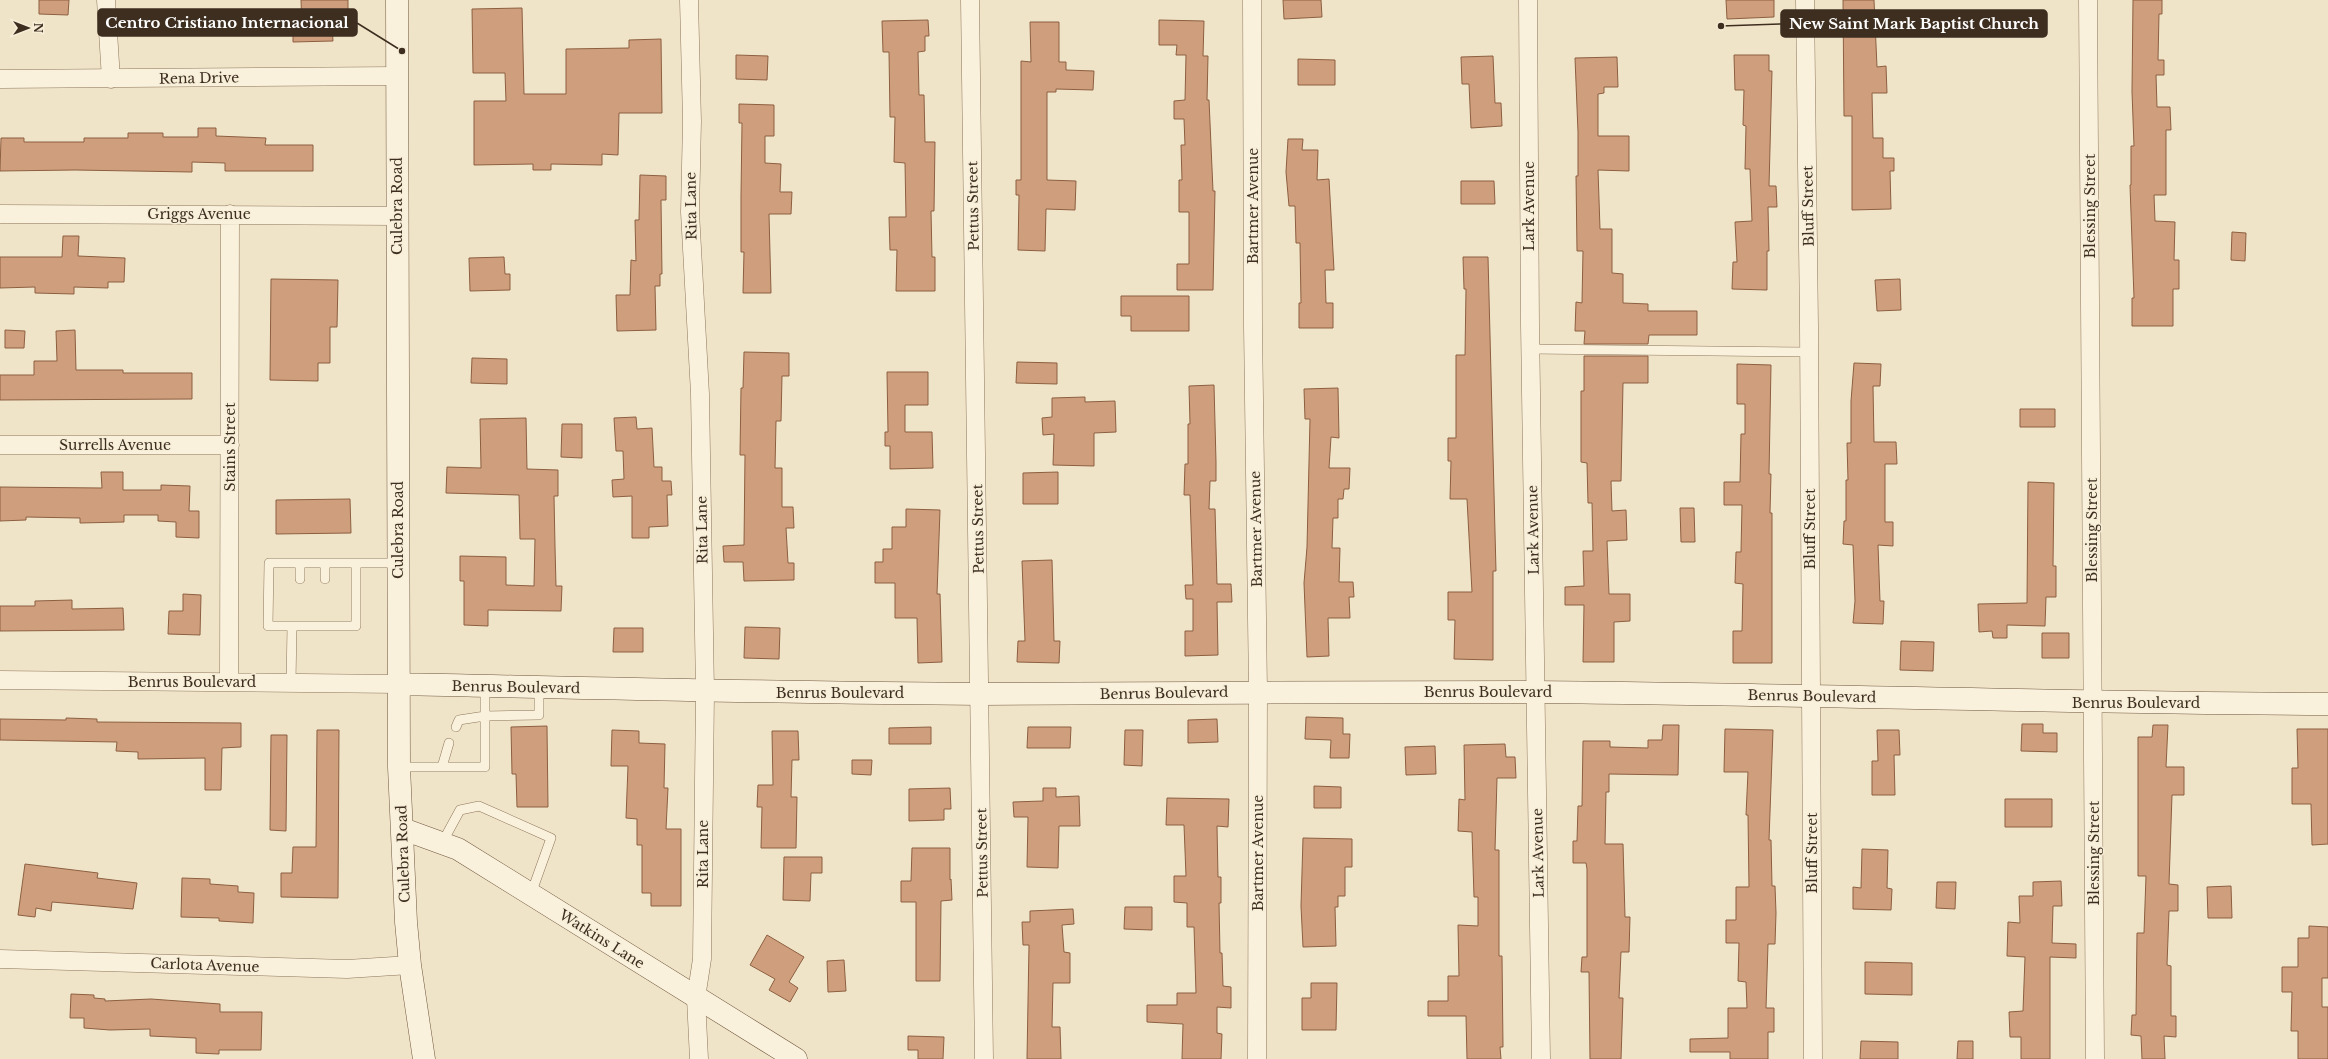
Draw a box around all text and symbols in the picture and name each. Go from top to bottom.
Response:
north arrow [8,8,48,48]
callout: Centro Cristiano Internacional [98,9,357,36]
callout: New Saint Mark Baptist Church [1781,10,2047,37]
text: Centro Cristiano Internacional [105,13,349,32]
text: New Saint Mark Baptist Church [1789,14,2039,33]
text: N [31,23,45,34]
street label: Rena Drive [159,68,239,88]
street label: Bartmer Avenue [1244,148,1262,264]
street label: Blessing Street [2081,153,2099,258]
street label: Culebra Road [388,157,406,255]
street label: Pettus Street [963,160,983,251]
street label: Lark Avenue [1520,161,1538,251]
street label: Bluff Street [1798,165,1818,247]
street label: Rita Lane [681,172,701,240]
street label: Griggs Avenue [147,205,251,223]
street label: Stains Street [221,402,239,491]
street label: Surrells Avenue [59,436,171,454]
street label: Bartmer Avenue [1246,471,1266,587]
street label: Blessing Street [2083,477,2101,582]
street label: Culebra Road [389,481,407,579]
street label: Pettus Street [968,483,988,574]
street label: Lark Avenue [1523,485,1543,575]
street label: Bluff Street [1801,488,1819,570]
street label: Rita Lane [692,496,712,564]
street label: Benrus Boulevard [128,673,257,691]
street label: Benrus Boulevard [452,677,581,697]
street label: Benrus Boulevard [1100,683,1229,703]
street label: Benrus Boulevard [1424,683,1553,701]
street label: Benrus Boulevard [776,684,905,702]
street label: Benrus Boulevard [1748,686,1877,706]
street label: Benrus Boulevard [2072,694,2201,712]
street label: Bartmer Avenue [1249,795,1267,911]
street label: Blessing Street [2085,800,2103,905]
street label: Culebra Road [392,804,414,903]
street label: Pettus Street [972,807,992,898]
street label: Lark Avenue [1528,808,1548,898]
street label: Bluff Street [1803,812,1821,894]
street label: Rita Lane [694,820,712,888]
street label: Watkins Lane [555,905,648,972]
street label: Carlota Avenue [150,954,260,976]

